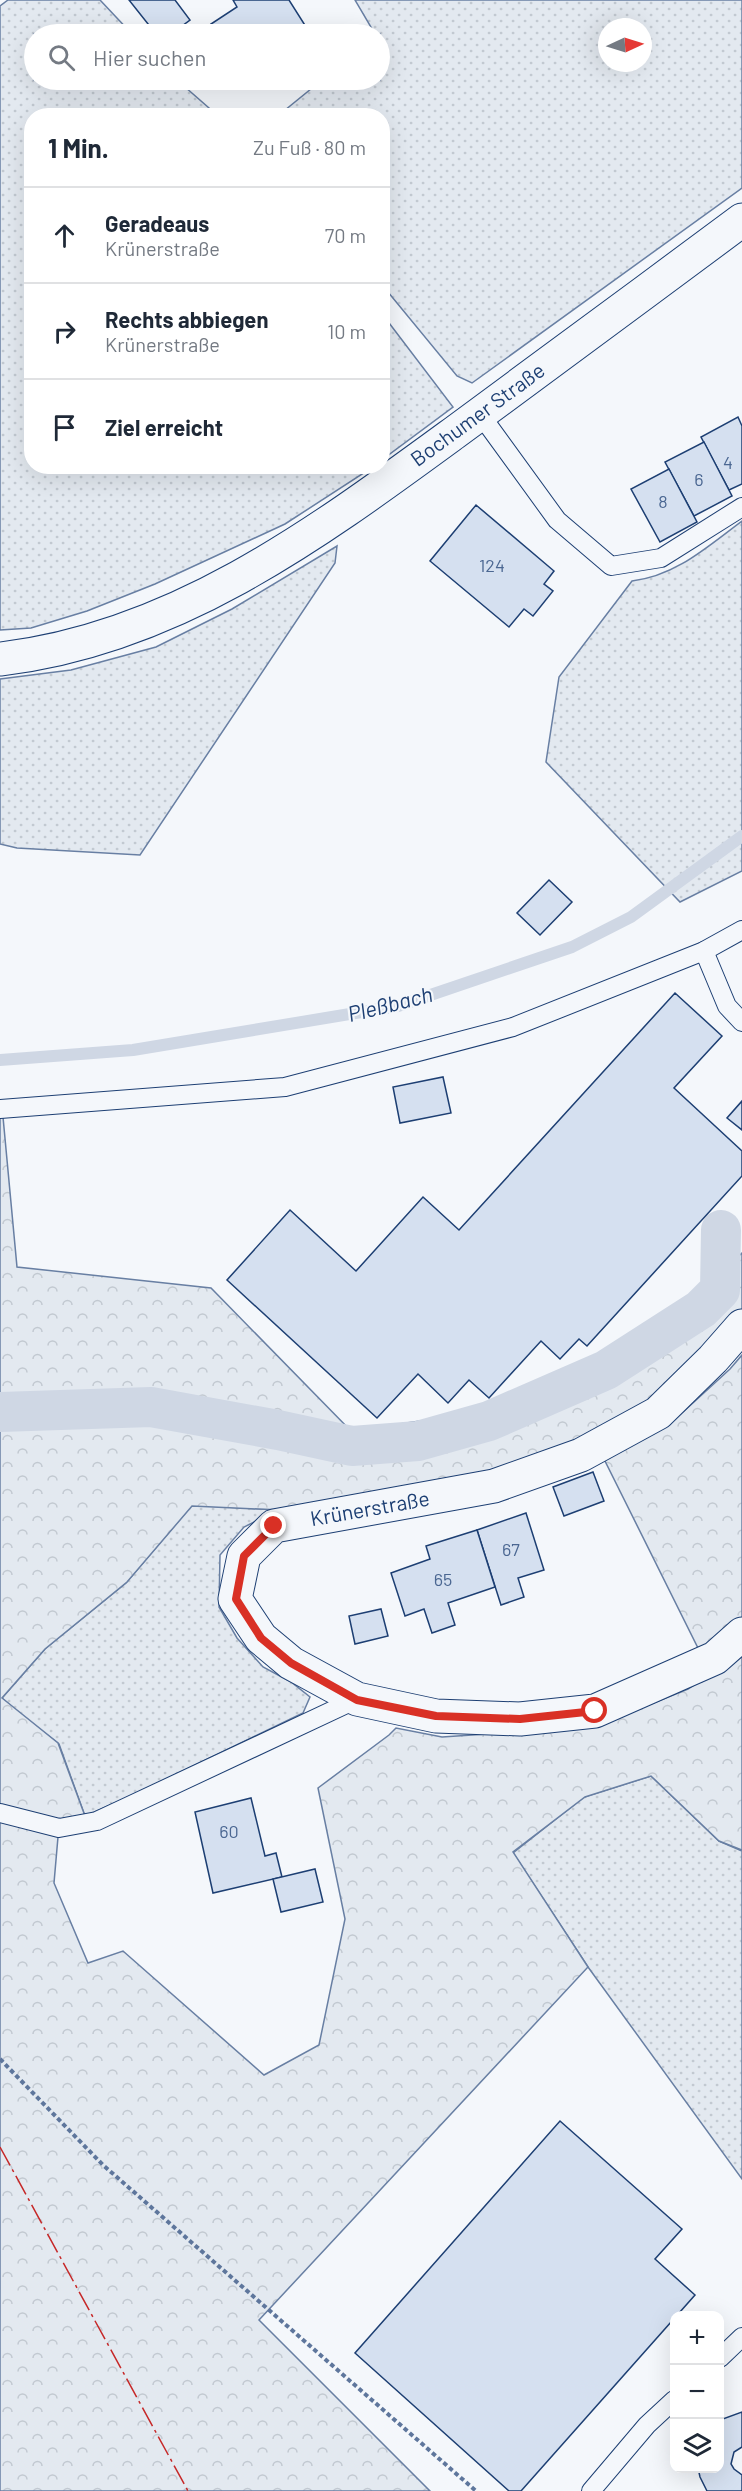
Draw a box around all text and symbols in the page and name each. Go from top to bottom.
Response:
north arrow [598,18,652,72]
search box [24,24,390,90]
icon: search [45,41,78,74]
text: Hier suchen [93,44,206,70]
text: 1 Min. [48,132,109,163]
text: Zu Fuß · 80 m [253,135,366,159]
text: Geradeaus [105,210,209,236]
icon: ahead [48,219,81,252]
text: 70 m [325,223,366,247]
text: Krünerstraße [105,236,220,260]
text: Rechts abbiegen [105,306,268,332]
icon: right [48,315,81,348]
text: 10 m [327,319,366,343]
text: Krünerstraße [105,332,220,356]
street label: Bochumer Straße [405,357,549,471]
icon: arrive [48,411,81,444]
text: Ziel erreicht [105,414,223,440]
house number: 4 [723,451,733,473]
house number: 6 [694,468,704,490]
house number: 8 [658,490,668,512]
house number: 124 [479,554,505,576]
water label: Pleßbach [345,980,435,1026]
street label: Krünerstraße [308,1485,431,1530]
route end [260,1512,286,1538]
house number: 67 [502,1538,520,1560]
house number: 65 [434,1568,452,1590]
route start [581,1697,607,1723]
house number: 60 [219,1820,239,1842]
map controls [670,2311,724,2473]
button: + [670,2311,724,2365]
button: − [670,2365,724,2419]
button: layers [670,2419,724,2473]

